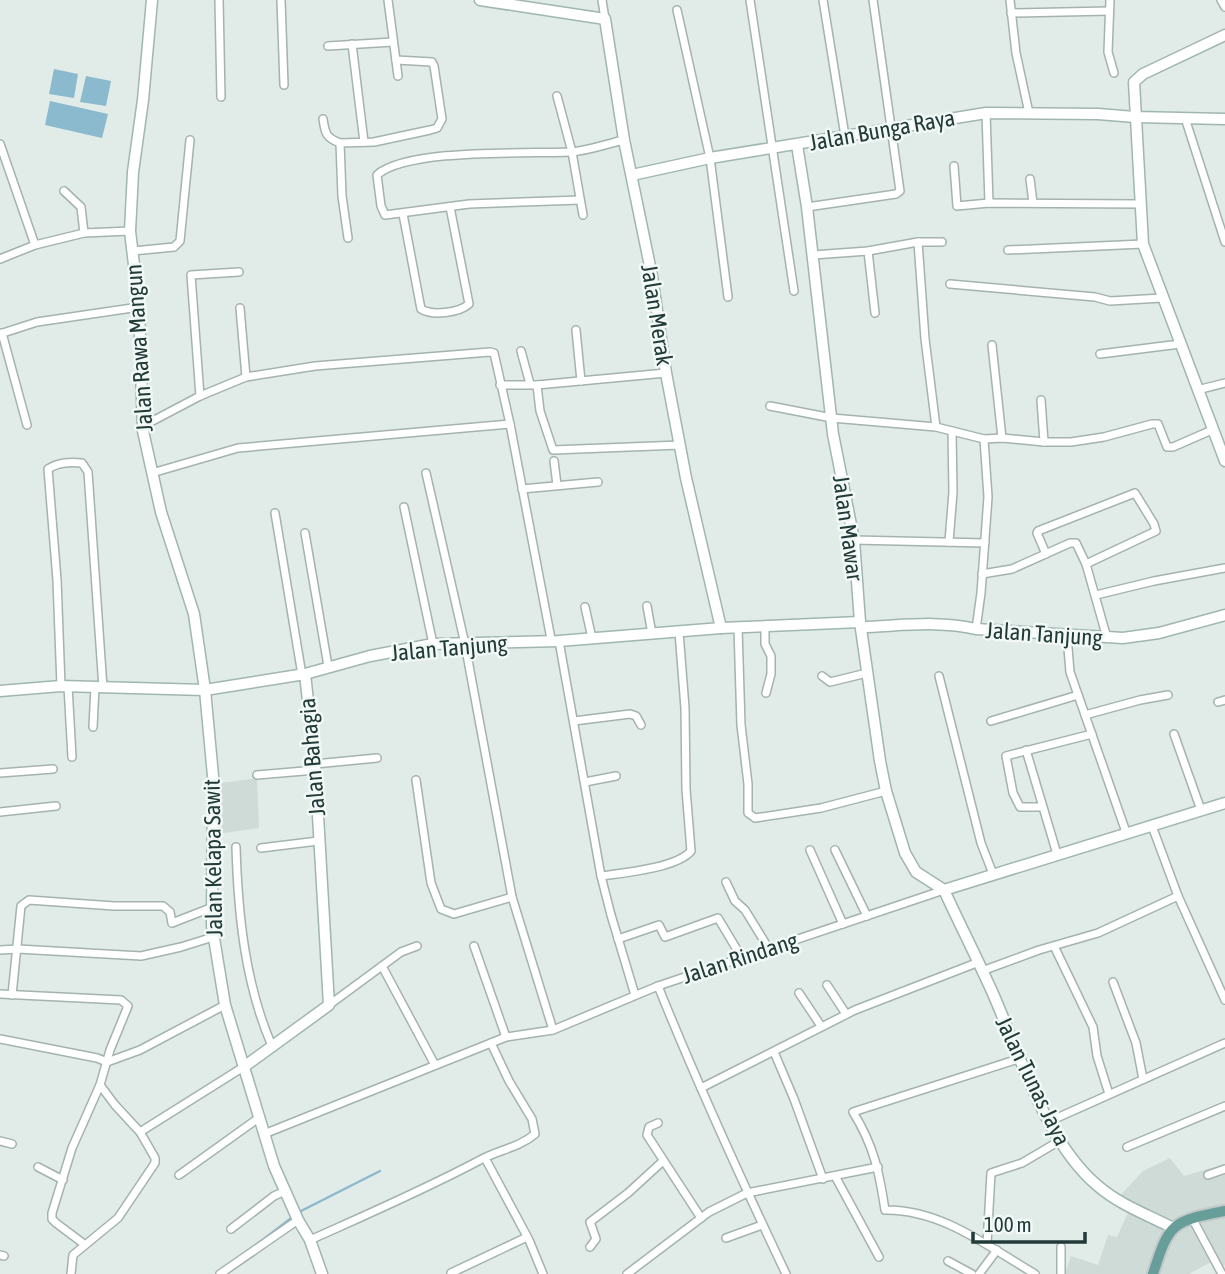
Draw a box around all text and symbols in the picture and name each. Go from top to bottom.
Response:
street label: Jalan Bunga Raya [807,104,957,156]
street label: Jalan Rawa Mangun [120,263,158,433]
street label: Jalan Merak [636,263,678,367]
street label: Jalan Mawar [828,474,868,584]
street label: Jalan Tanjung [985,617,1103,651]
street label: Jalan Tanjung [390,630,508,666]
street label: Jalan Bahagia [294,697,330,817]
street label: Jalan Kelapa Sawit [199,779,227,937]
street label: Jalan Rindang [679,927,801,989]
street label: Jalan Tunas Jaya [991,1012,1075,1150]
scale bar [973,1200,1085,1244]
text: 100 m [984,1212,1032,1236]

